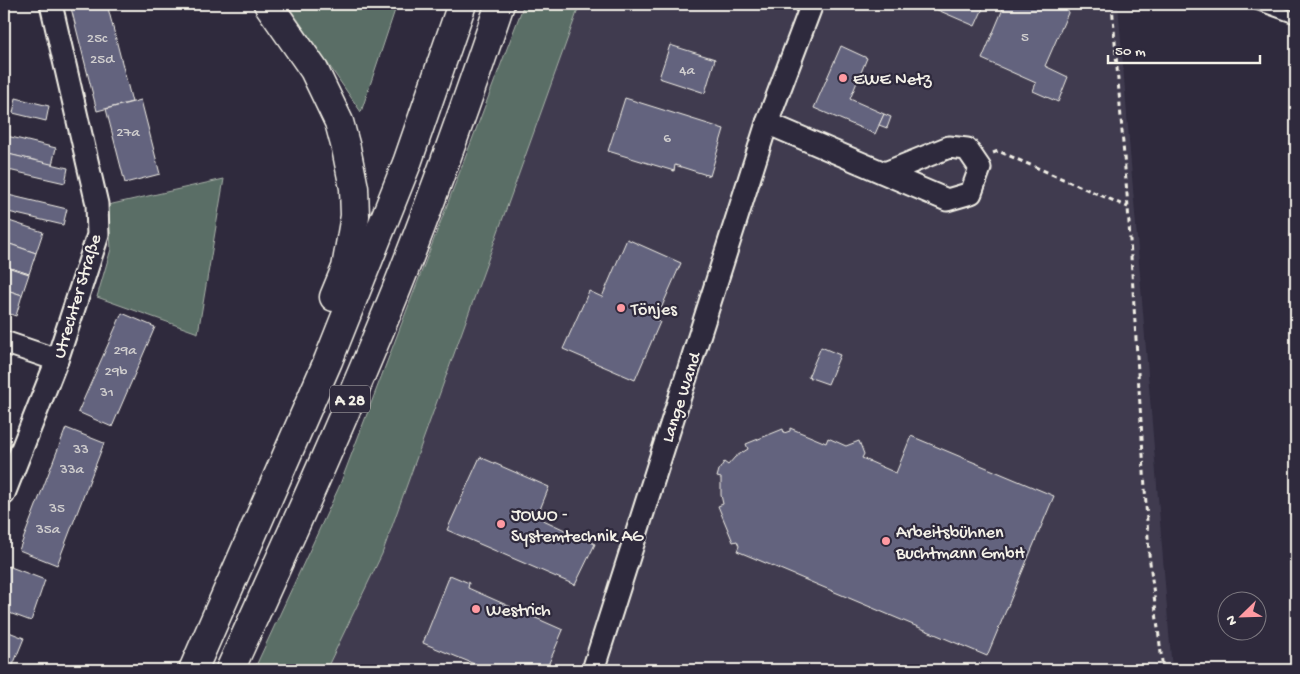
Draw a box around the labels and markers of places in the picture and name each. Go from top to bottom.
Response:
place label: EWE Netz [853,70,932,91]
marker: EWE Netz [837,72,849,84]
place label: Tönjes [630,300,678,321]
marker: Tönjes [615,302,627,314]
place label: JOWO ‑ Systemtechnik AG [511,506,644,548]
marker: JOWO ‑ Systemtechnik AG [495,518,507,530]
place label: Arbeitsbühnen Buchtmann GmbH [895,523,1026,565]
marker: Arbeitsbühnen Buchtmann GmbH [880,535,892,547]
place label: Westrich [486,601,551,622]
marker: Westrich [470,603,482,615]

